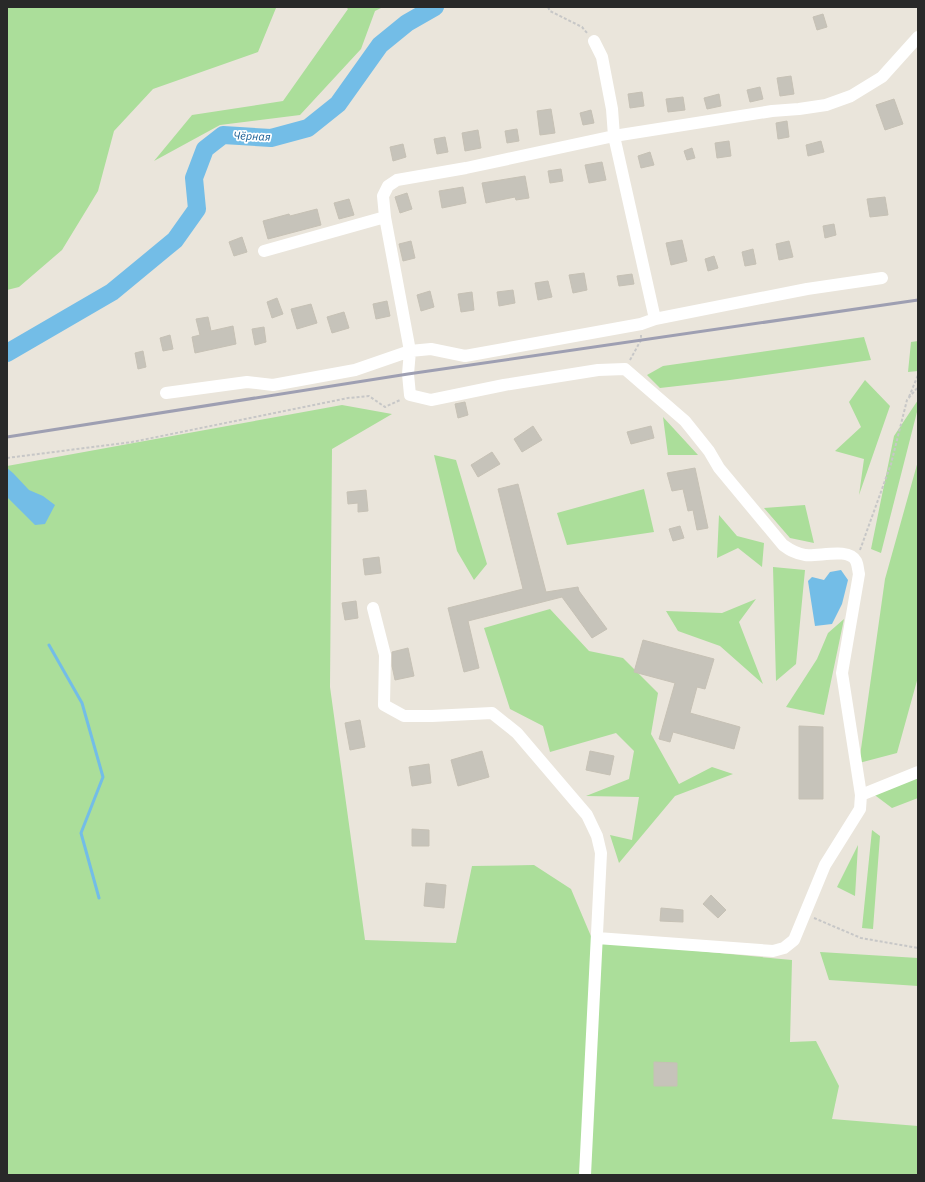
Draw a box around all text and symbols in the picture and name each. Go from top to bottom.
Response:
water label: Чёрная [233,128,271,144]

